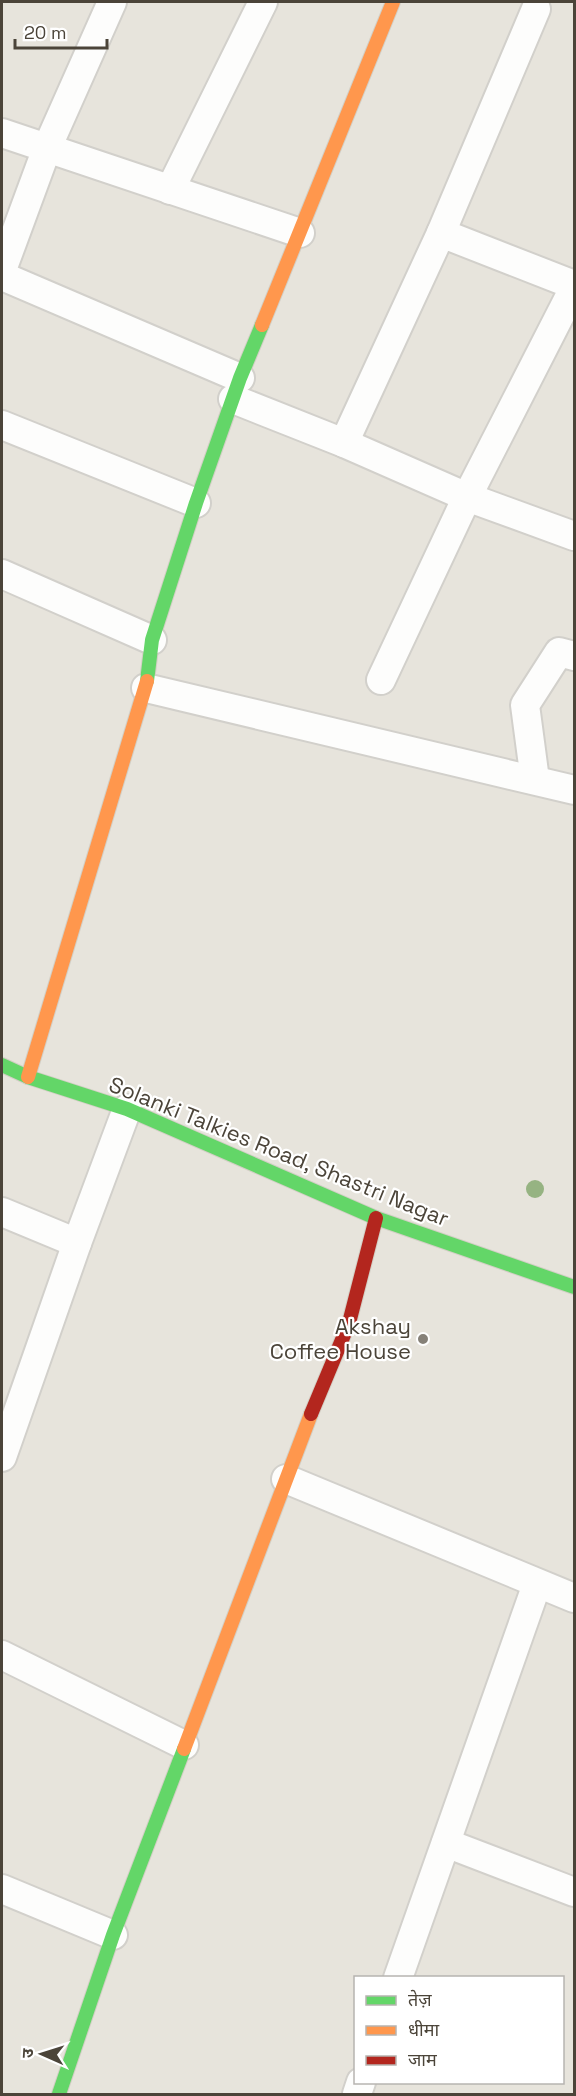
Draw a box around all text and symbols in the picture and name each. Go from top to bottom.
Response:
scale bar [15,12,106,50]
text: 20 m [24,21,67,44]
street label: Solanki Talkies Road, Shastri Nagar [105,1070,453,1232]
place label: Akshay Coffee House [270,1312,411,1365]
marker: Akshay Coffee House [416,1332,430,1346]
legend [354,1976,564,2084]
text: तेज़ [408,1988,432,2011]
text: धीमा [408,2018,439,2041]
north arrow [12,2024,72,2084]
text: उ [17,2047,38,2058]
text: जाम [408,2048,438,2071]

